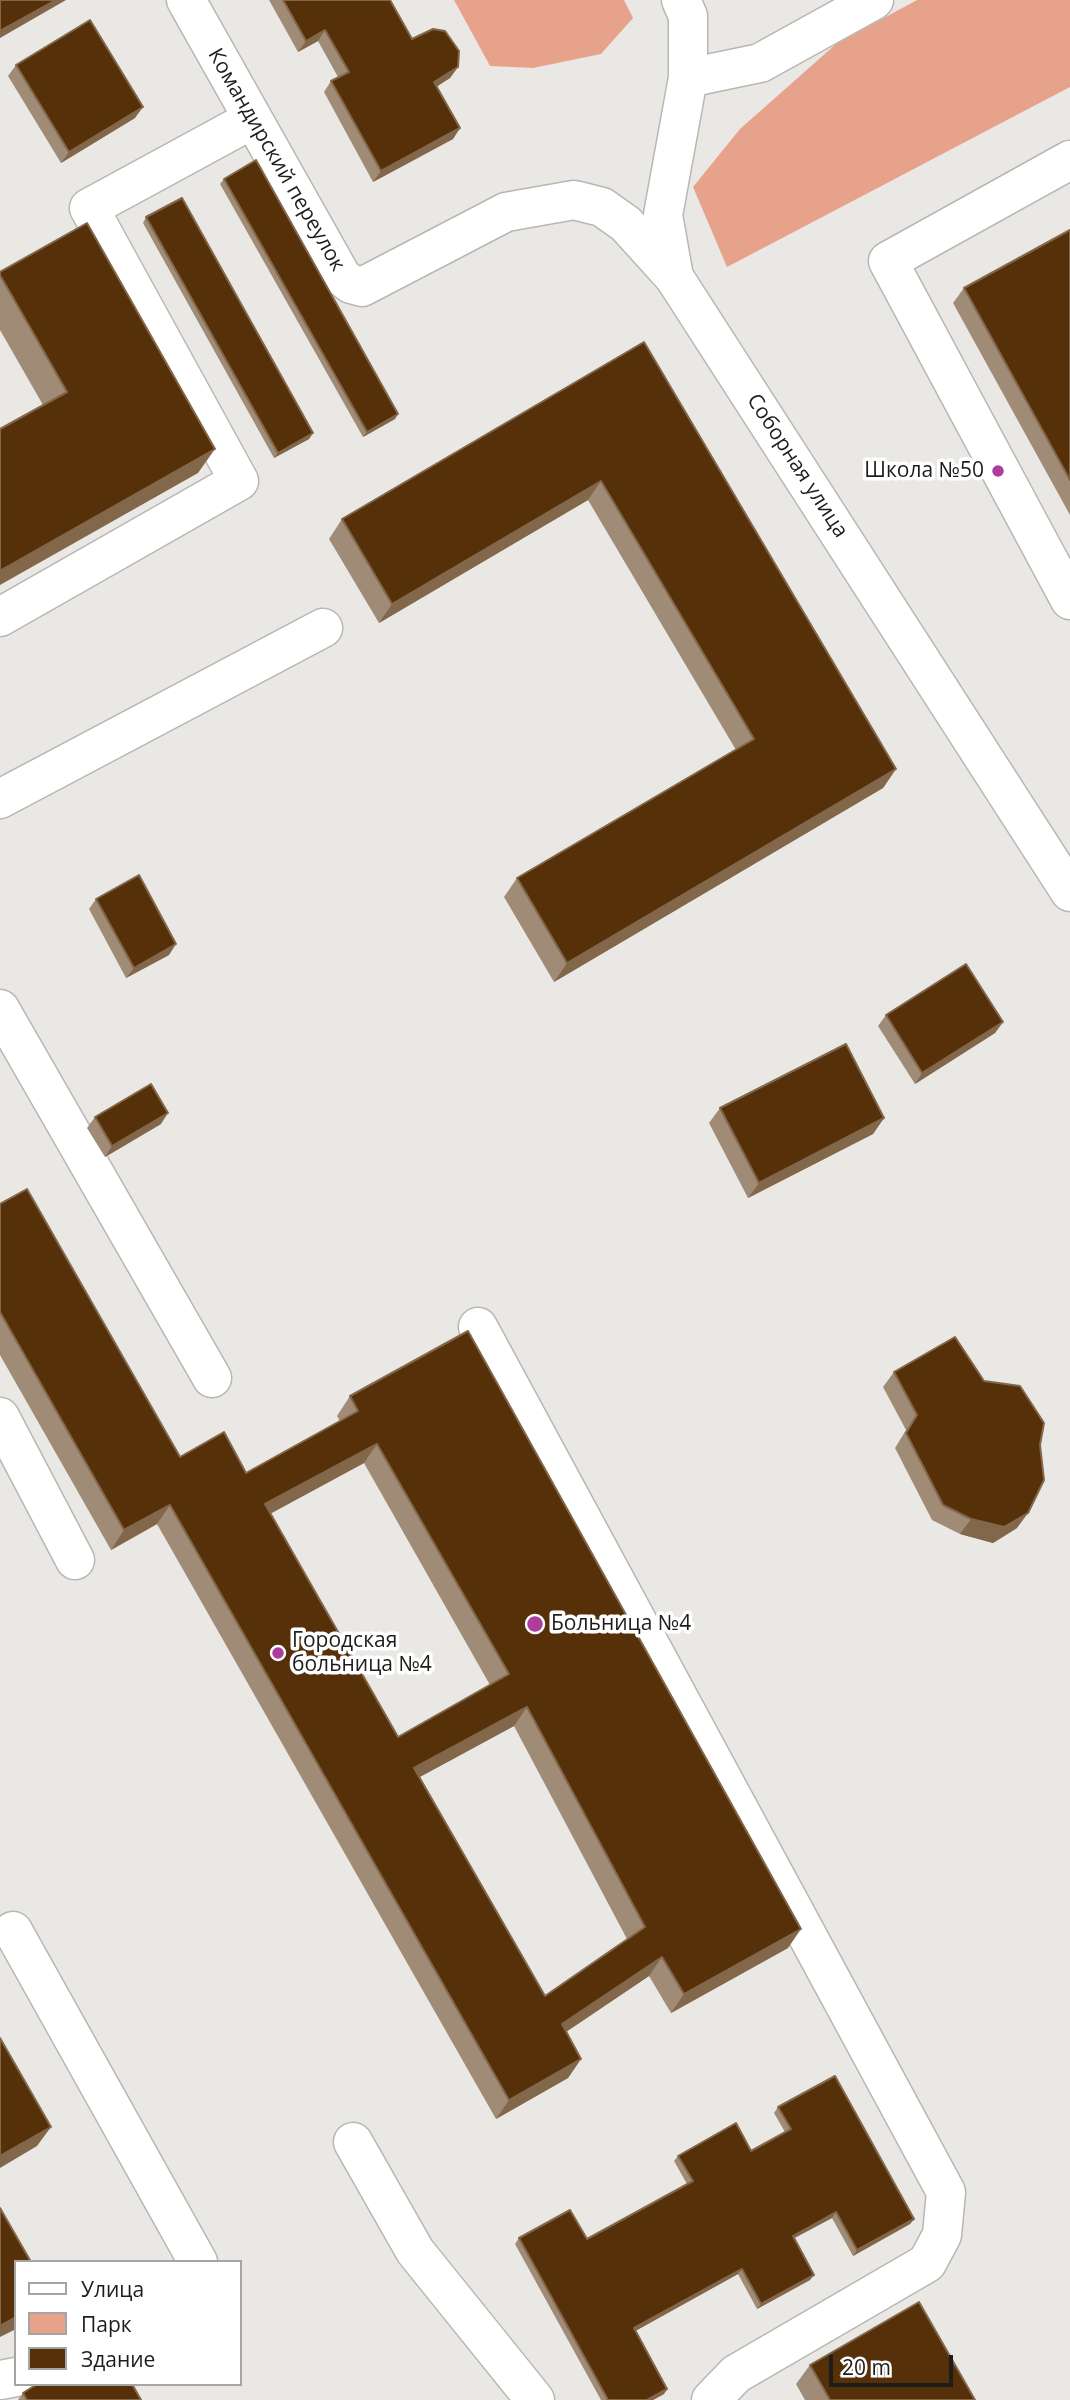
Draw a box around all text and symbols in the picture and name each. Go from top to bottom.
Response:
street label: Командирский переулок [202,44,350,276]
street label: Соборная улица [741,389,853,543]
place label: Школа №50 [864,458,984,484]
marker: Школа №50 [990,463,1006,479]
place label: Больница №4 [551,1611,691,1637]
marker: Больница №4 [525,1614,545,1634]
place label: Городская больница №4 [292,1628,432,1678]
marker: Городская больница №4 [270,1645,286,1661]
legend [14,2260,242,2386]
text: Улица [81,2275,144,2303]
text: Парк [81,2310,132,2338]
scale bar [832,2340,956,2384]
text: Здание [81,2345,155,2373]
text: 20 m [842,2353,891,2381]

